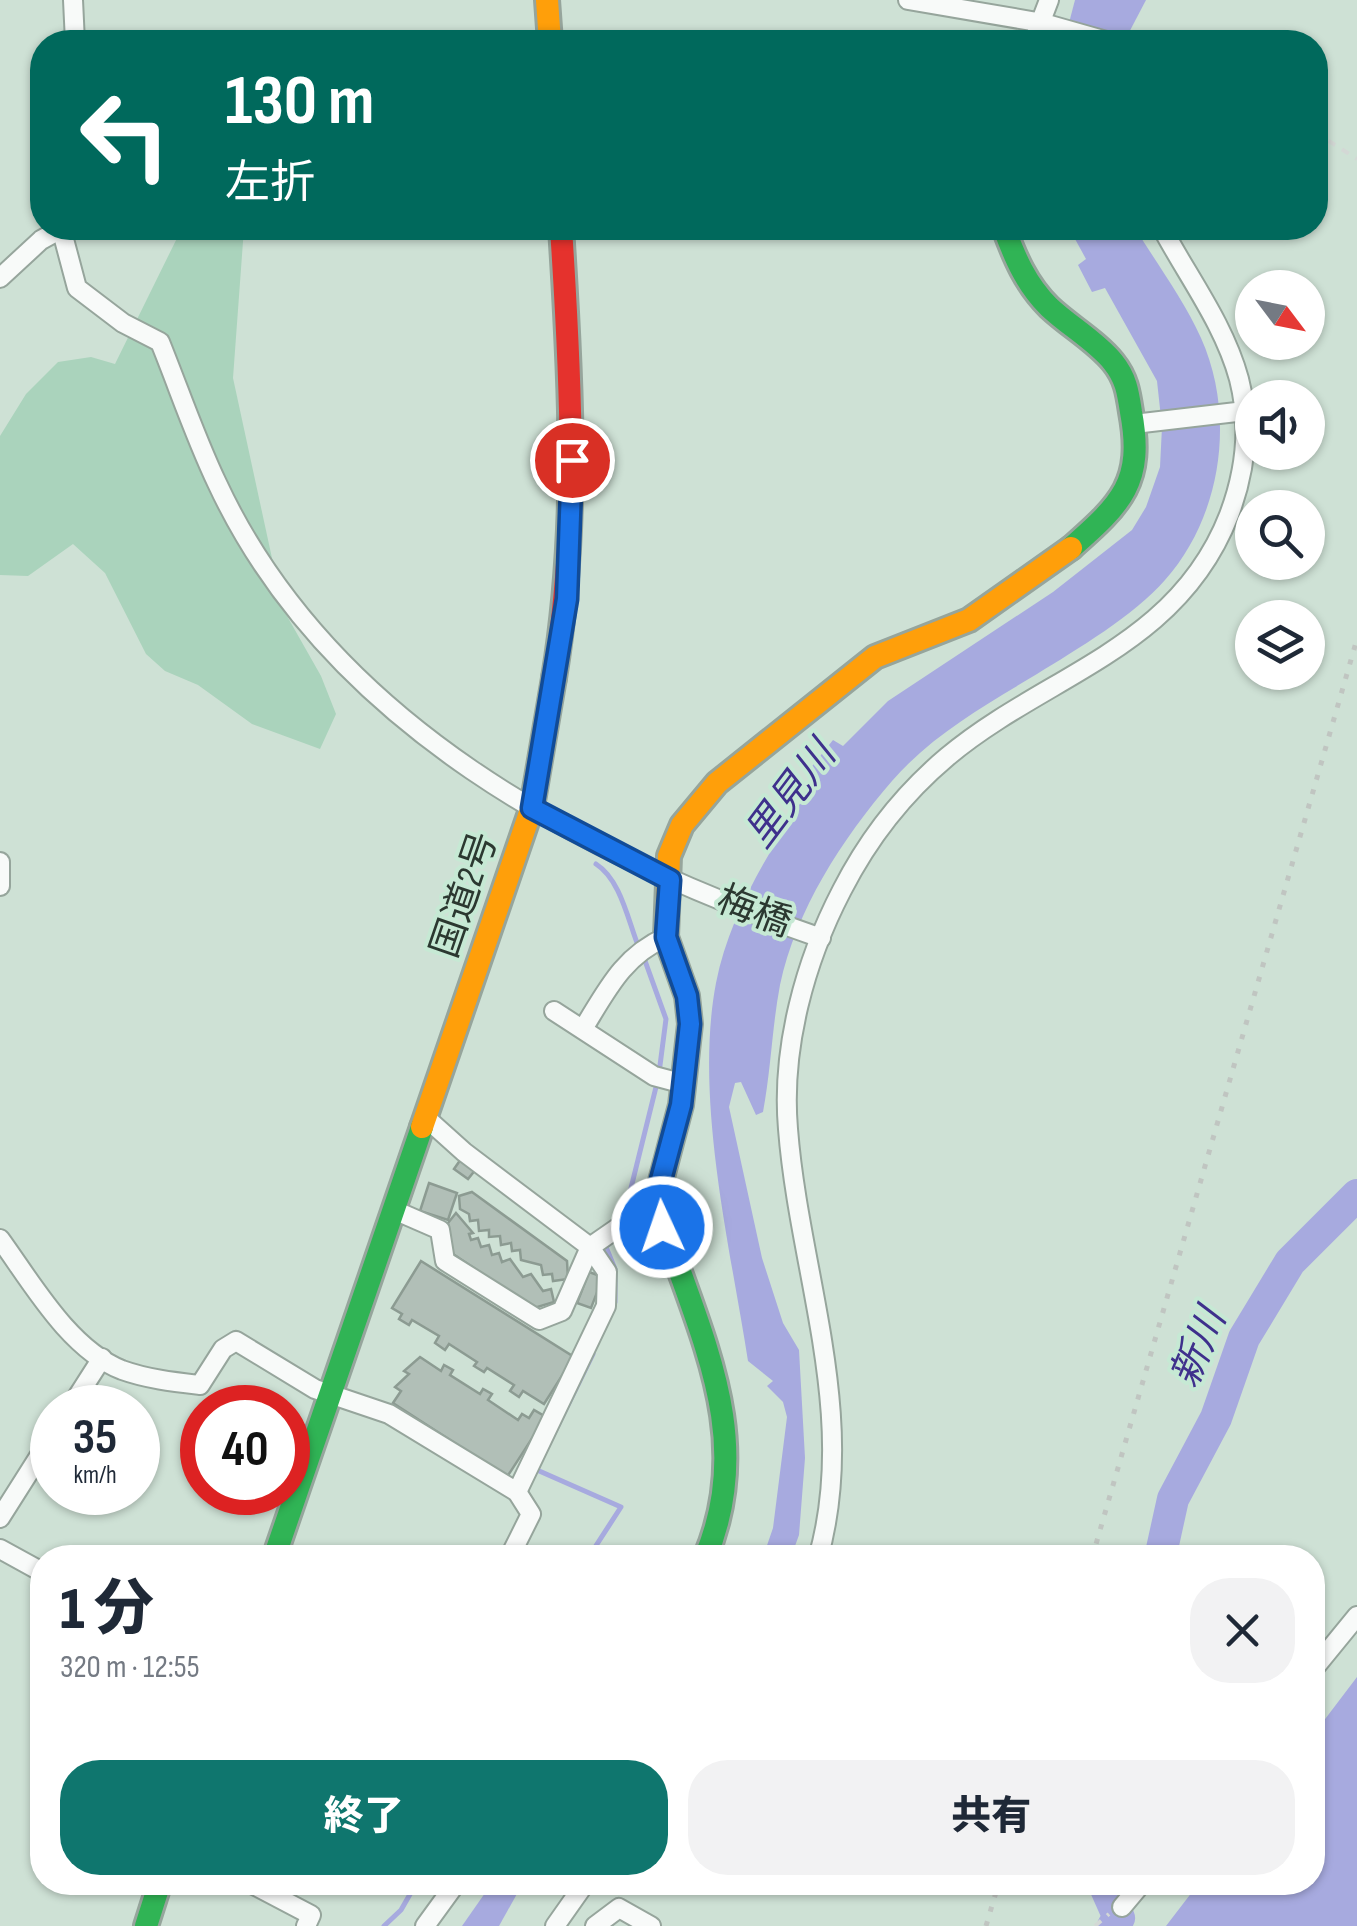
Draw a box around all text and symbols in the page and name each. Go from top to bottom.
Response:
text: 130 m [225,60,374,144]
icon: left [60,70,190,200]
text: 左折 [225,156,315,211]
north arrow [1235,270,1325,360]
map controls [1235,270,1325,690]
button: sound [1235,380,1325,470]
pin [530,418,615,503]
icon: arrive [545,433,600,488]
button: search [1235,490,1325,580]
button: layers [1235,600,1325,690]
water label: 里見川 [736,729,849,857]
street label: 国道2号 [423,826,507,964]
street label: 梅橋 [710,877,798,947]
position arrow [610,1175,714,1279]
water label: 新川 [1161,1298,1238,1394]
speed limit sign: 40 [180,1385,310,1515]
text: 35 [73,1408,117,1468]
text: km/h [73,1460,117,1491]
text: 1 分 [60,1574,154,1646]
button: close [1190,1578,1295,1683]
text: 320 m · 12:55 [60,1648,200,1687]
button: 終了 [60,1760,668,1875]
button: 共有 [688,1760,1295,1875]

